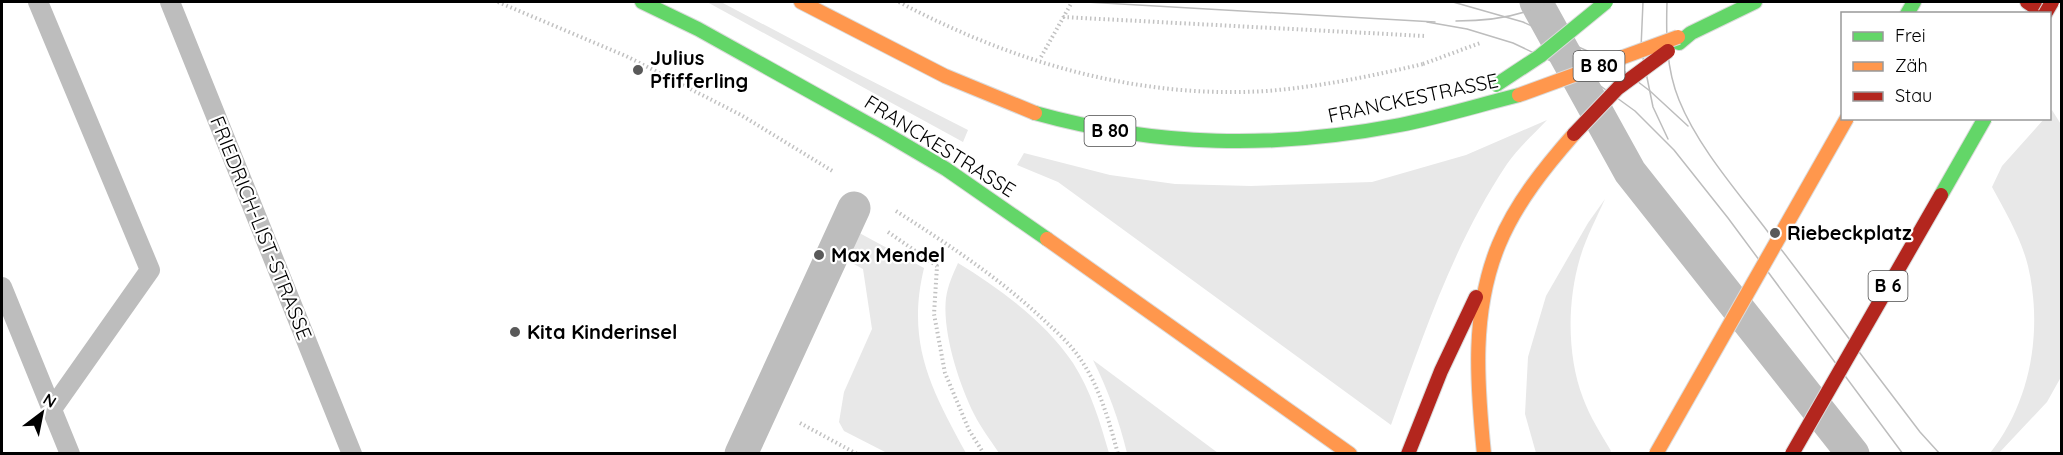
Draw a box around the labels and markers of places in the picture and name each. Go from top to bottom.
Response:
place label: Julius Pfifferling [650,45,748,93]
marker: Julius Pfifferling [631,63,645,77]
place label: Riebeckplatz [1787,220,1912,245]
marker: Riebeckplatz [1768,226,1782,240]
place label: Max Mendel [831,242,945,267]
marker: Max Mendel [812,248,826,262]
place label: Kita Kinderinsel [527,319,677,344]
marker: Kita Kinderinsel [508,325,522,339]

